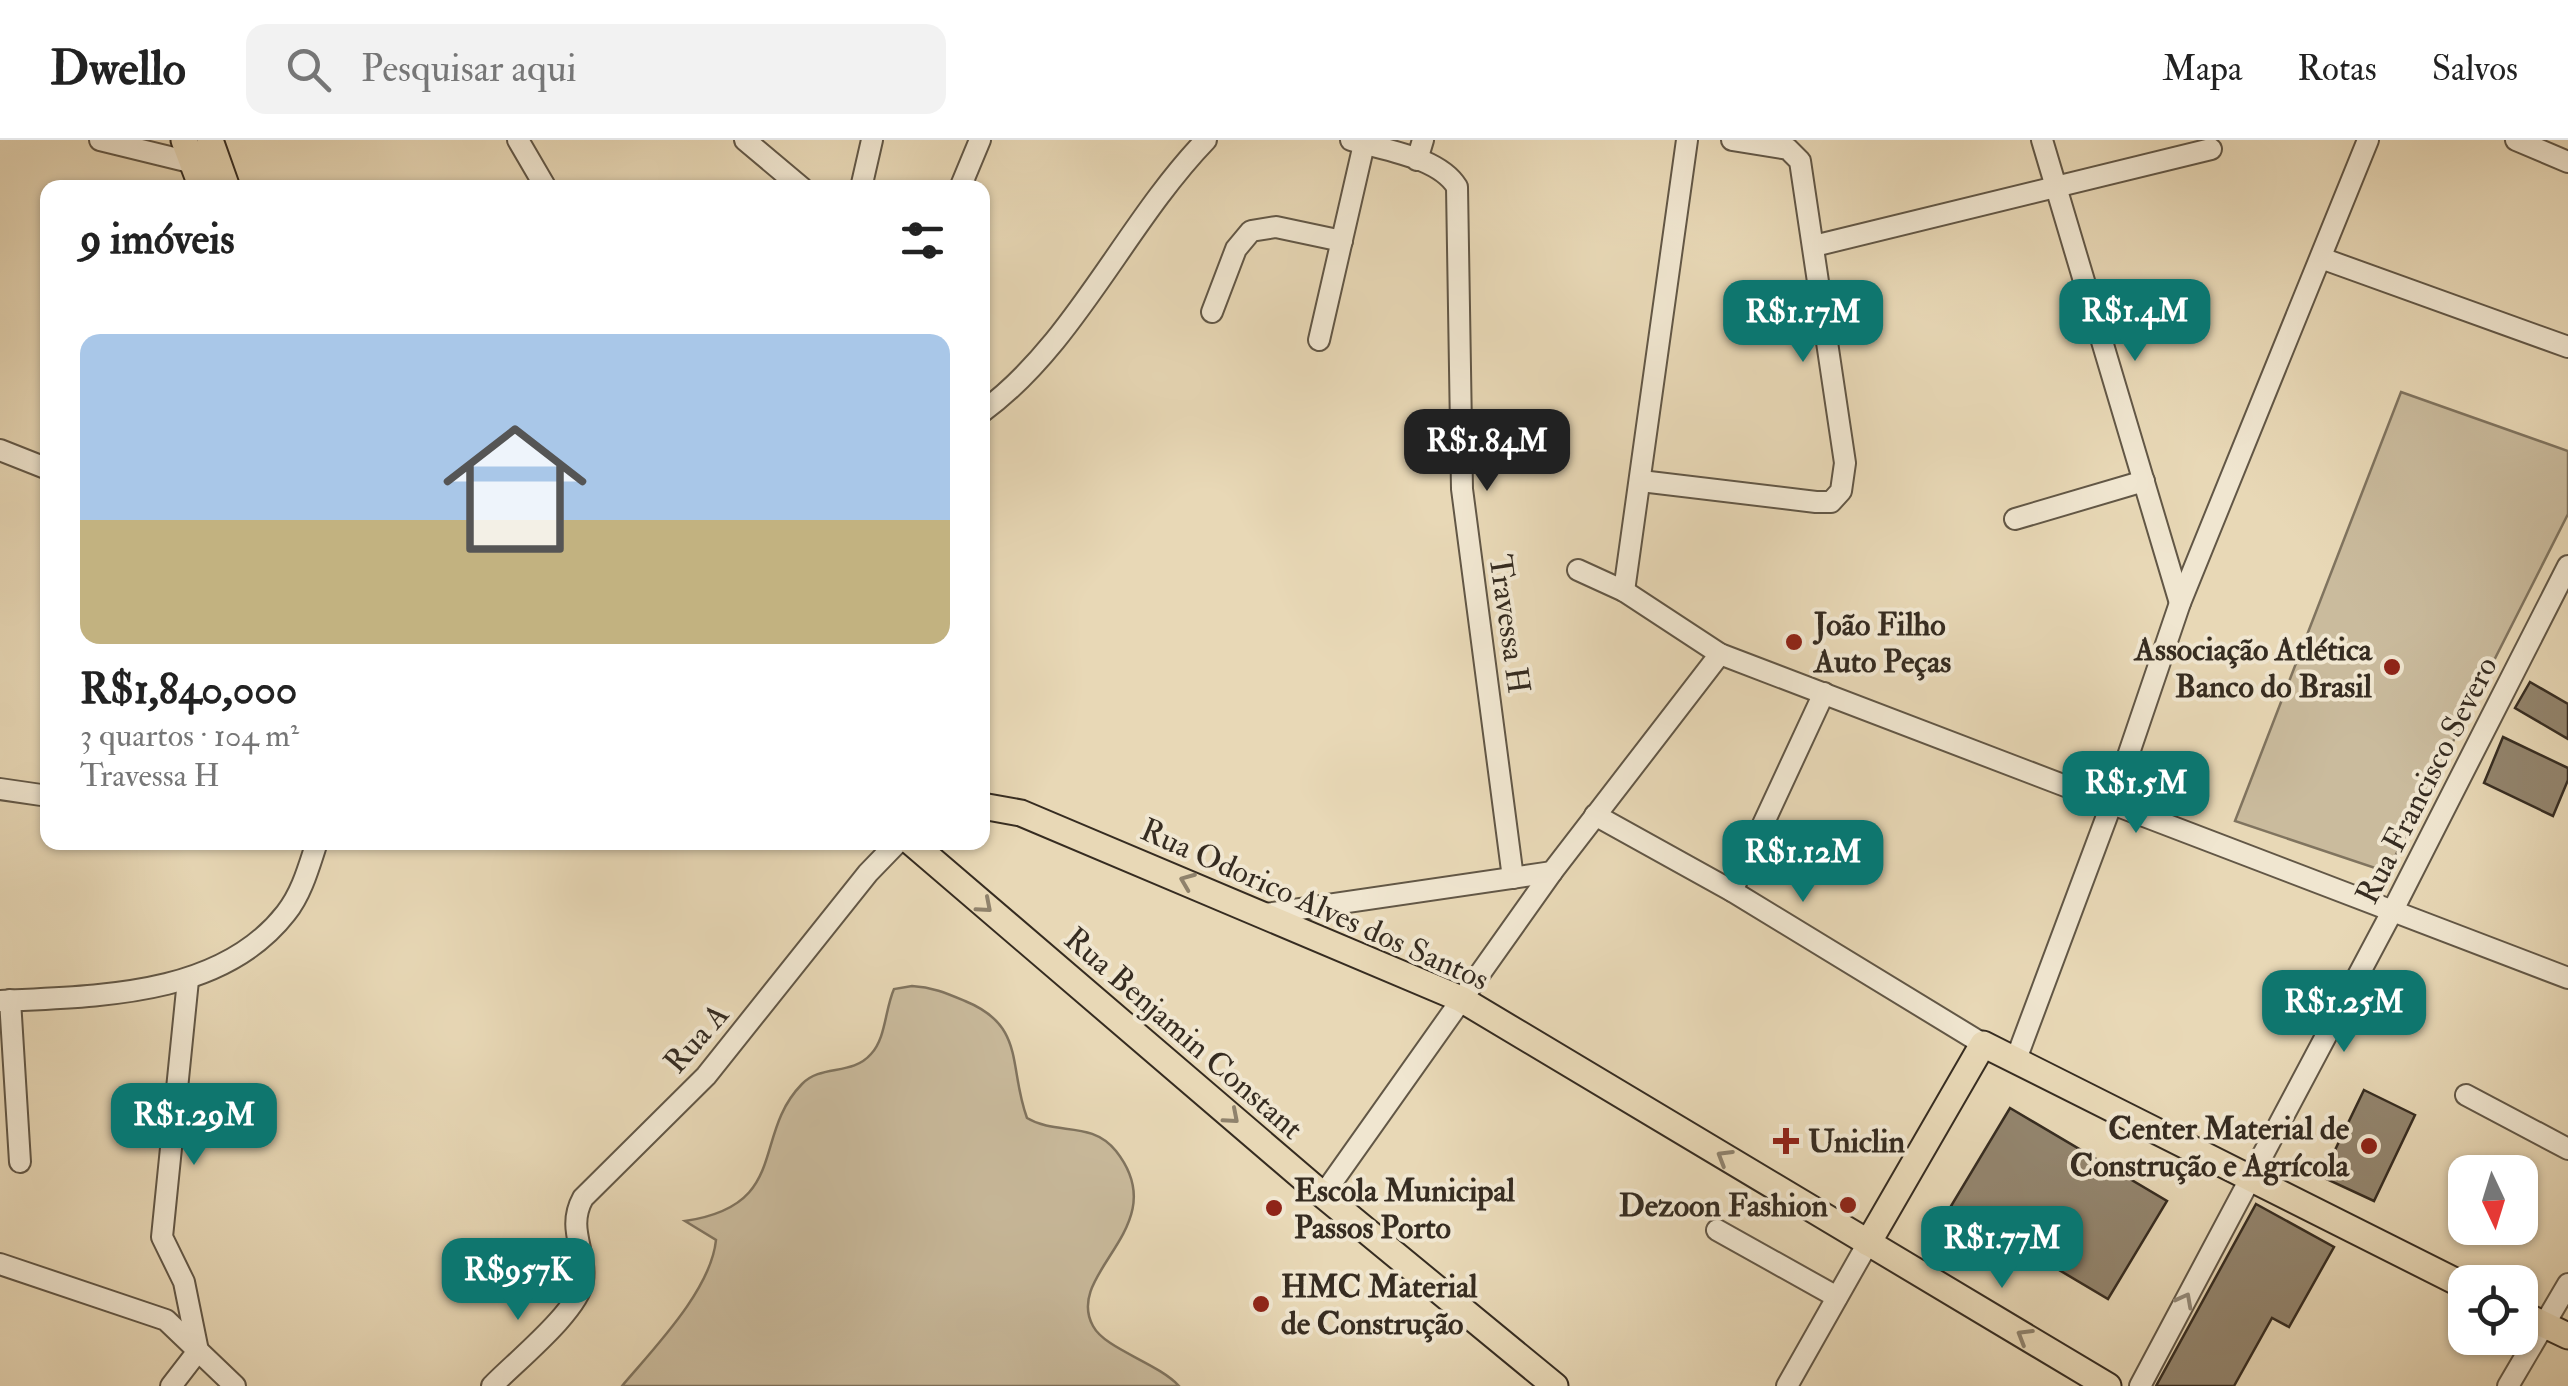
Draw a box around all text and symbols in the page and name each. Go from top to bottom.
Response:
search box [246,24,946,114]
text: Dwello [50,39,186,99]
icon: search [281,42,336,97]
text: Pesquisar aqui [361,45,577,93]
text: Mapa [2162,47,2242,91]
text: Rotas [2297,47,2377,91]
text: Salvos [2432,47,2518,91]
icon: filters [895,213,950,268]
text: 9 imóveis [80,214,235,266]
pin: R$1.4M [2054,279,2216,364]
pin: R$1.17M [1711,280,1895,365]
text: R$1.4M [2081,291,2189,331]
text: R$1.17M [1745,292,1861,332]
icon: home [425,399,605,579]
pin: R$1.84M [1395,409,1579,494]
text: R$1.84M [1426,421,1548,461]
street label: Travessa H [1479,552,1539,696]
place label: João Filho Auto Peças [1812,605,1951,682]
place label: Associação Atlética Banco do Brasil [2133,630,2373,707]
marker: João Filho Auto Peças [1783,631,1805,653]
street label: Rua Francisco Severo [2347,650,2507,911]
marker: Associação Atlética Banco do Brasil [2381,656,2403,678]
text: R$1,840,000 [80,664,297,716]
text: 3 quartos · 104 m² [80,716,299,756]
pin: R$1.5M [2055,751,2217,836]
text: Travessa H [80,756,220,796]
text: R$1.5M [2084,763,2188,803]
street label: Rua Odorico Alves dos Santos [1134,810,1495,1000]
pin: R$1.12M [1711,820,1895,905]
text: R$1.12M [1744,832,1862,872]
one-way arrow [1179,873,1197,893]
one-way arrow [974,894,992,912]
street label: Rua Benjamin Constant [1056,919,1311,1148]
pin: R$1.25M [2252,970,2436,1055]
text: R$1.25M [2284,982,2404,1022]
street label: Rua A [656,996,738,1082]
pin: R$1.29M [102,1083,286,1168]
text: R$1.29M [133,1095,255,1135]
one-way arrow [1220,1106,1239,1124]
place label: Center Material de Construção e Agrícola [2070,1109,2350,1186]
place label: Uniclin [1808,1122,1906,1162]
marker: Uniclin [1773,1128,1799,1154]
marker: Center Material de Construção e Agrícola [2358,1135,2380,1157]
one-way arrow [1717,1150,1735,1169]
north arrow [2448,1155,2538,1245]
map controls [2448,1155,2538,1355]
place label: Escola Municipal Passos Porto [1294,1171,1516,1248]
place label: Dezoon Fashion [1619,1186,1829,1226]
marker: Dezoon Fashion [1837,1194,1859,1216]
marker: Escola Municipal Passos Porto [1263,1197,1285,1219]
pin: R$1.77M [1910,1206,2094,1291]
text: R$1.77M [1943,1218,2061,1258]
pin: R$957K [437,1238,599,1323]
text: R$957K [464,1250,572,1290]
button: locate [2448,1265,2538,1355]
place label: HMC Material de Construção [1281,1267,1478,1344]
one-way arrow [2173,1292,2192,1310]
marker: HMC Material de Construção [1250,1293,1272,1315]
one-way arrow [2017,1329,2035,1348]

